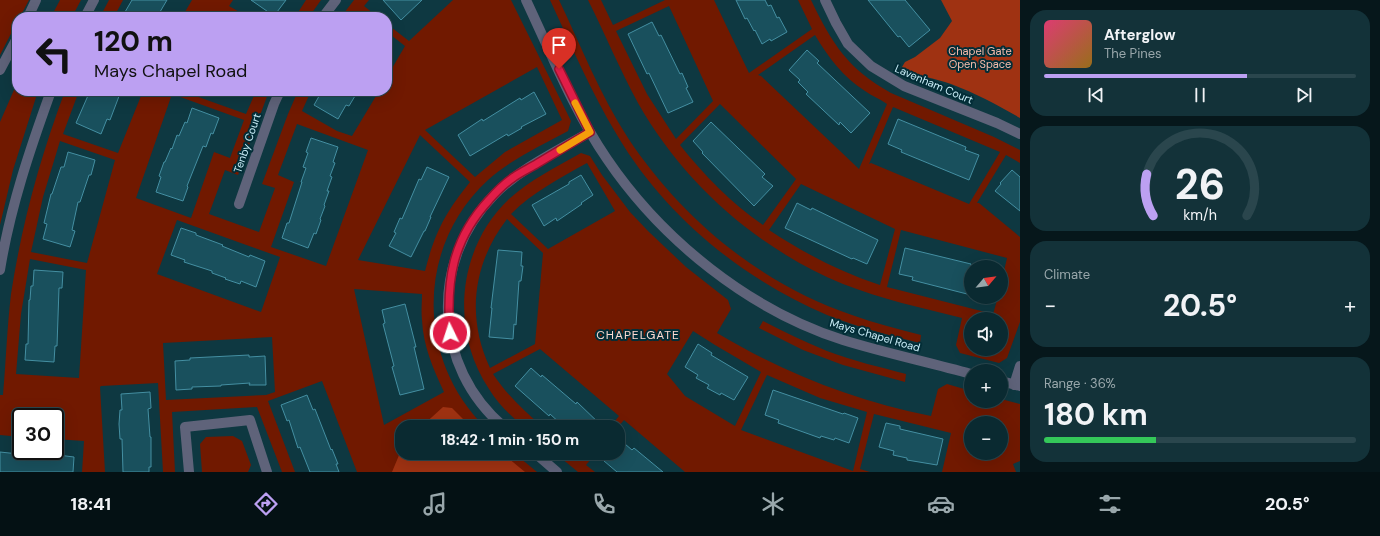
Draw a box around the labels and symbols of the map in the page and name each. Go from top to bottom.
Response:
pin [542,28,576,69]
park label: Chapel Gate Open Space [948,44,1012,71]
street label: Lavenham Court [893,61,975,107]
street label: Tenby Court [230,111,264,175]
north arrow [964,260,1008,304]
position arrow [429,312,471,354]
street label: Mays Chapel Road [828,315,922,355]
district label: CHAPELGATE [596,327,680,343]
speed limit sign: 30 [12,408,64,460]

